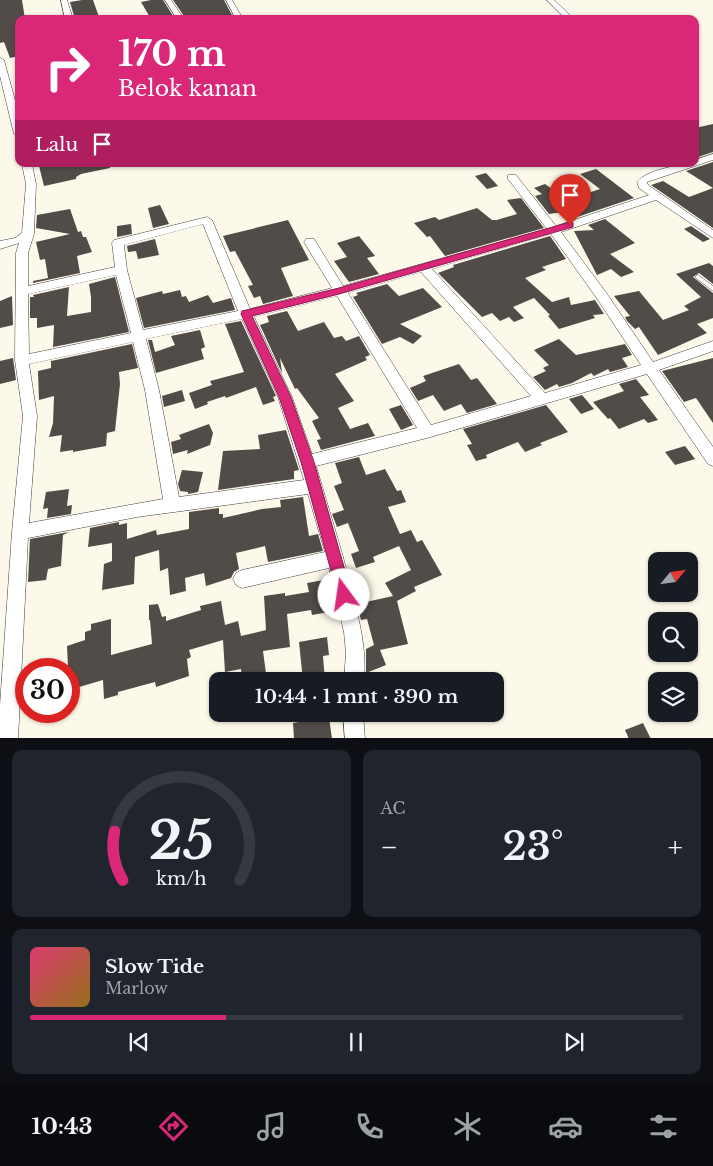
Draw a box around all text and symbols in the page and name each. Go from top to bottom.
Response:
text: 170 m [118,32,226,75]
icon: right [35,35,100,100]
text: Belok kanan [118,75,257,102]
icon: arrive [88,130,116,158]
text: Lalu [35,133,78,156]
pin [549,174,591,225]
icon: arrive [556,181,584,209]
north arrow [648,552,698,602]
map controls [648,552,698,722]
position arrow [317,568,369,620]
button: search [648,612,698,662]
speed limit sign: 30 [15,658,80,723]
button: layers [648,672,698,722]
text: 10:44 · 1 mnt · 390 m [255,685,458,708]
text: AC [381,798,405,818]
text: 25 [149,809,214,873]
text: 23° [502,823,563,870]
text: − [381,830,398,865]
text: + [668,830,683,865]
text: km/h [156,868,207,890]
text: Slow Tide [105,955,204,978]
text: Marlow [105,978,168,998]
icon: previous [125,1028,153,1056]
icon: pause [342,1028,370,1056]
icon: next [560,1028,588,1056]
icon: directions [156,1109,191,1144]
icon: music [254,1109,289,1144]
icon: phone [352,1109,387,1144]
icon: climate [450,1109,485,1144]
icon: car [548,1109,583,1144]
icon: filters [646,1109,681,1144]
text: 10:43 [32,1113,93,1140]

